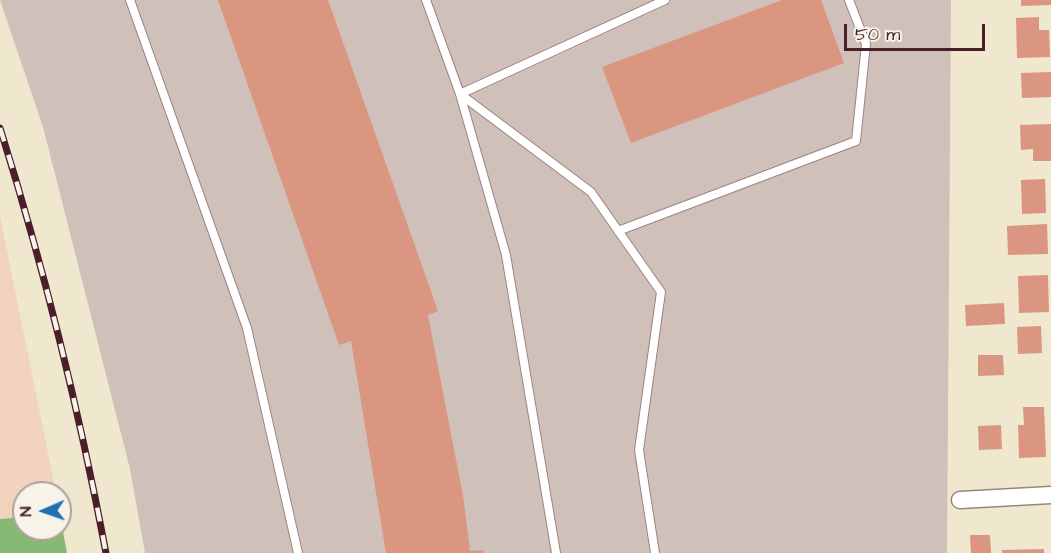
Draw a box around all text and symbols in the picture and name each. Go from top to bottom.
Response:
scale bar [847,12,988,50]
text: 50 m [855,22,900,47]
north arrow [12,481,72,541]
text: N [15,506,37,517]

